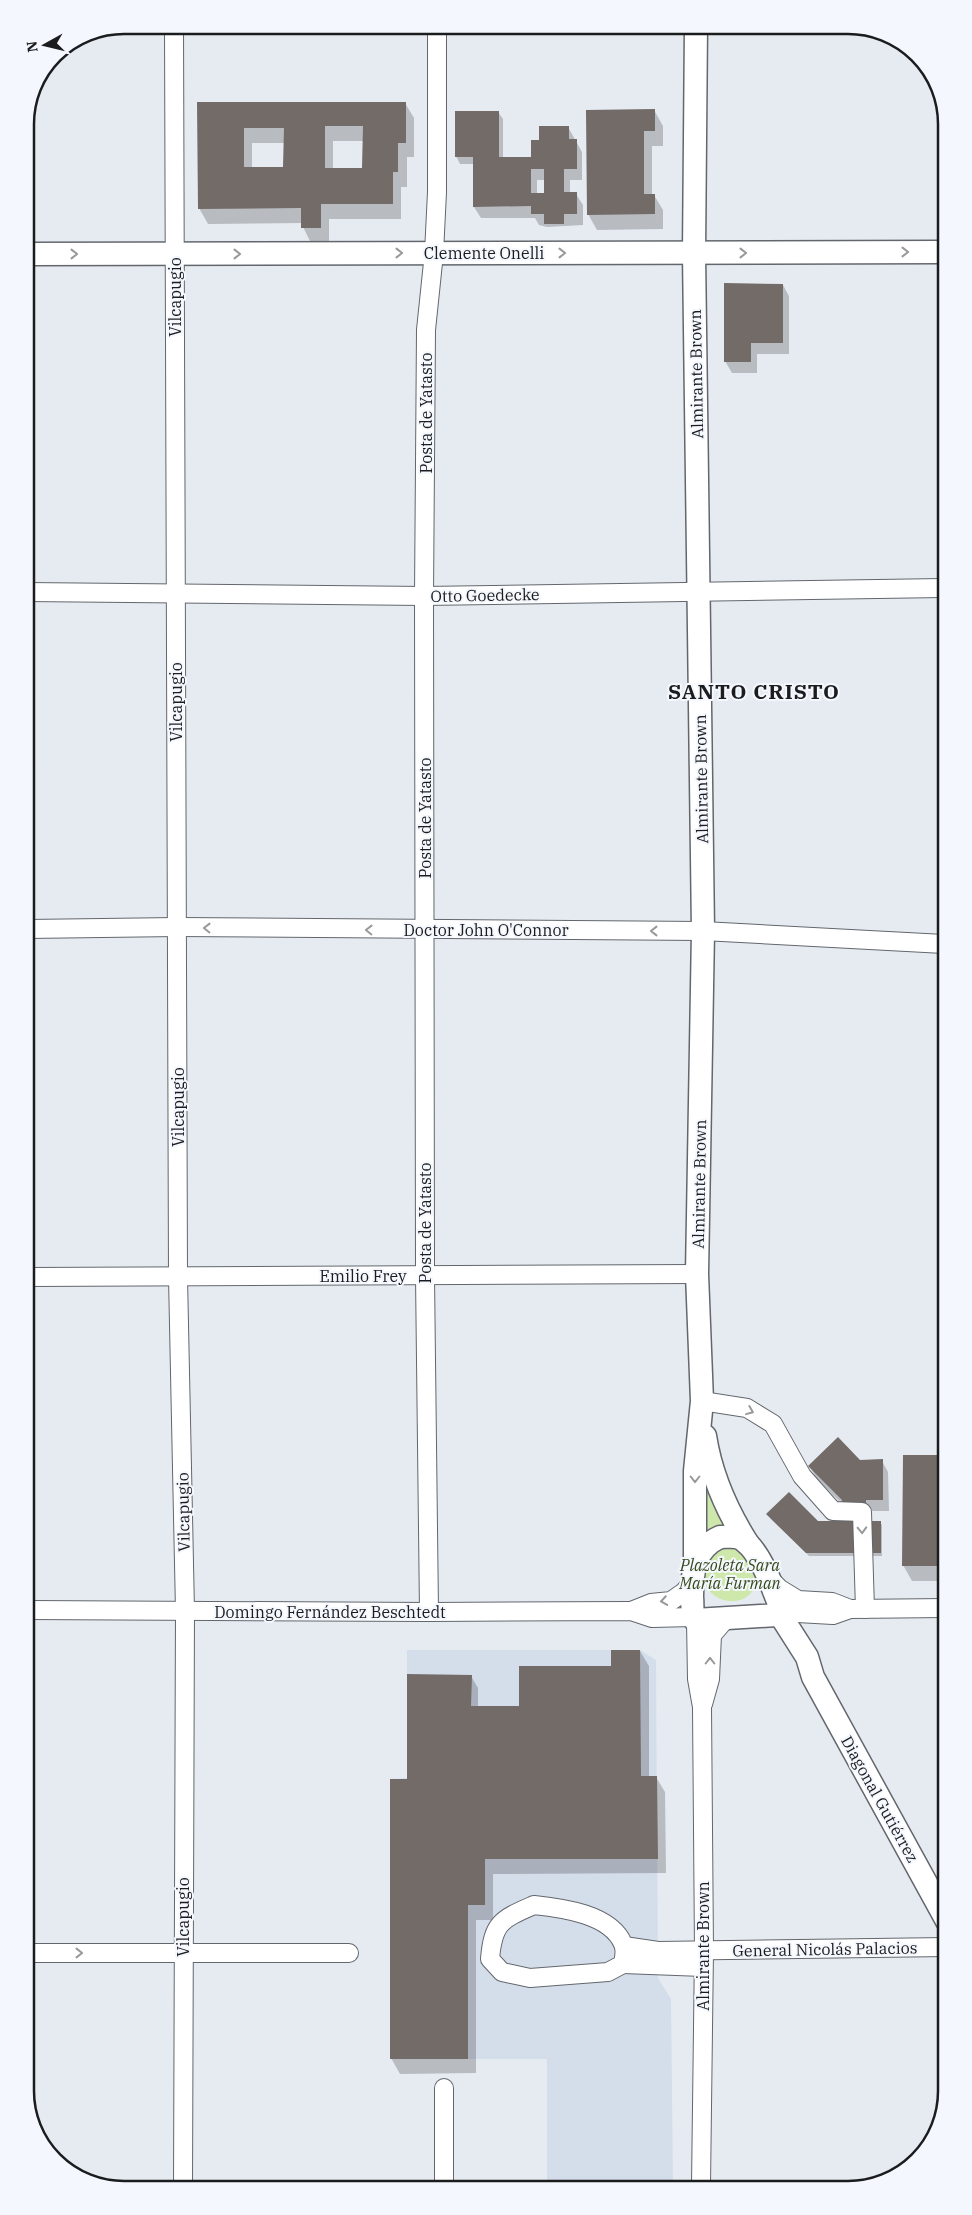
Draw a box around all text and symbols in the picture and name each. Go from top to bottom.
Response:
north arrow [20,20,70,70]
text: N [22,40,42,54]
street label: Clemente Onelli [424,243,544,263]
one-way arrow [902,247,910,257]
one-way arrow [396,248,404,258]
one-way arrow [558,248,566,258]
one-way arrow [740,248,747,258]
one-way arrow [71,249,79,259]
one-way arrow [234,249,241,259]
street label: Vilcapugio [165,257,185,337]
street label: Almirante Brown [685,309,707,439]
street label: Posta de Yatasto [416,353,436,473]
street label: Otto Goedecke [430,584,540,606]
street label: Vilcapugio [166,662,186,742]
district label: SANTO CRISTO [668,677,840,705]
street label: Almirante Brown [690,714,712,844]
street label: Posta de Yatasto [415,758,435,878]
street label: Doctor John O'Connor [403,920,569,940]
one-way arrow [202,922,210,933]
one-way arrow [365,925,372,935]
one-way arrow [650,926,658,936]
street label: Vilcapugio [168,1067,188,1147]
street label: Almirante Brown [688,1119,710,1249]
street label: Posta de Yatasto [415,1163,435,1283]
street label: Emilio Frey [320,1266,407,1286]
one-way arrow [745,1404,754,1415]
street label: Vilcapugio [172,1472,194,1552]
one-way arrow [690,1476,700,1483]
one-way arrow [857,1526,868,1534]
park label: Plazoleta Sara María Furman [678,1555,781,1593]
one-way arrow [660,1595,668,1606]
street label: Domingo Fernández Beschtedt [214,1602,446,1622]
one-way arrow [705,1657,715,1664]
street label: Diagonal Gutiérrez [837,1732,923,1866]
street label: Vilcapugio [173,1877,193,1957]
street label: Almirante Brown [693,1881,713,2011]
street label: General Nicolás Palacios [732,1937,918,1961]
one-way arrow [75,1948,83,1958]

